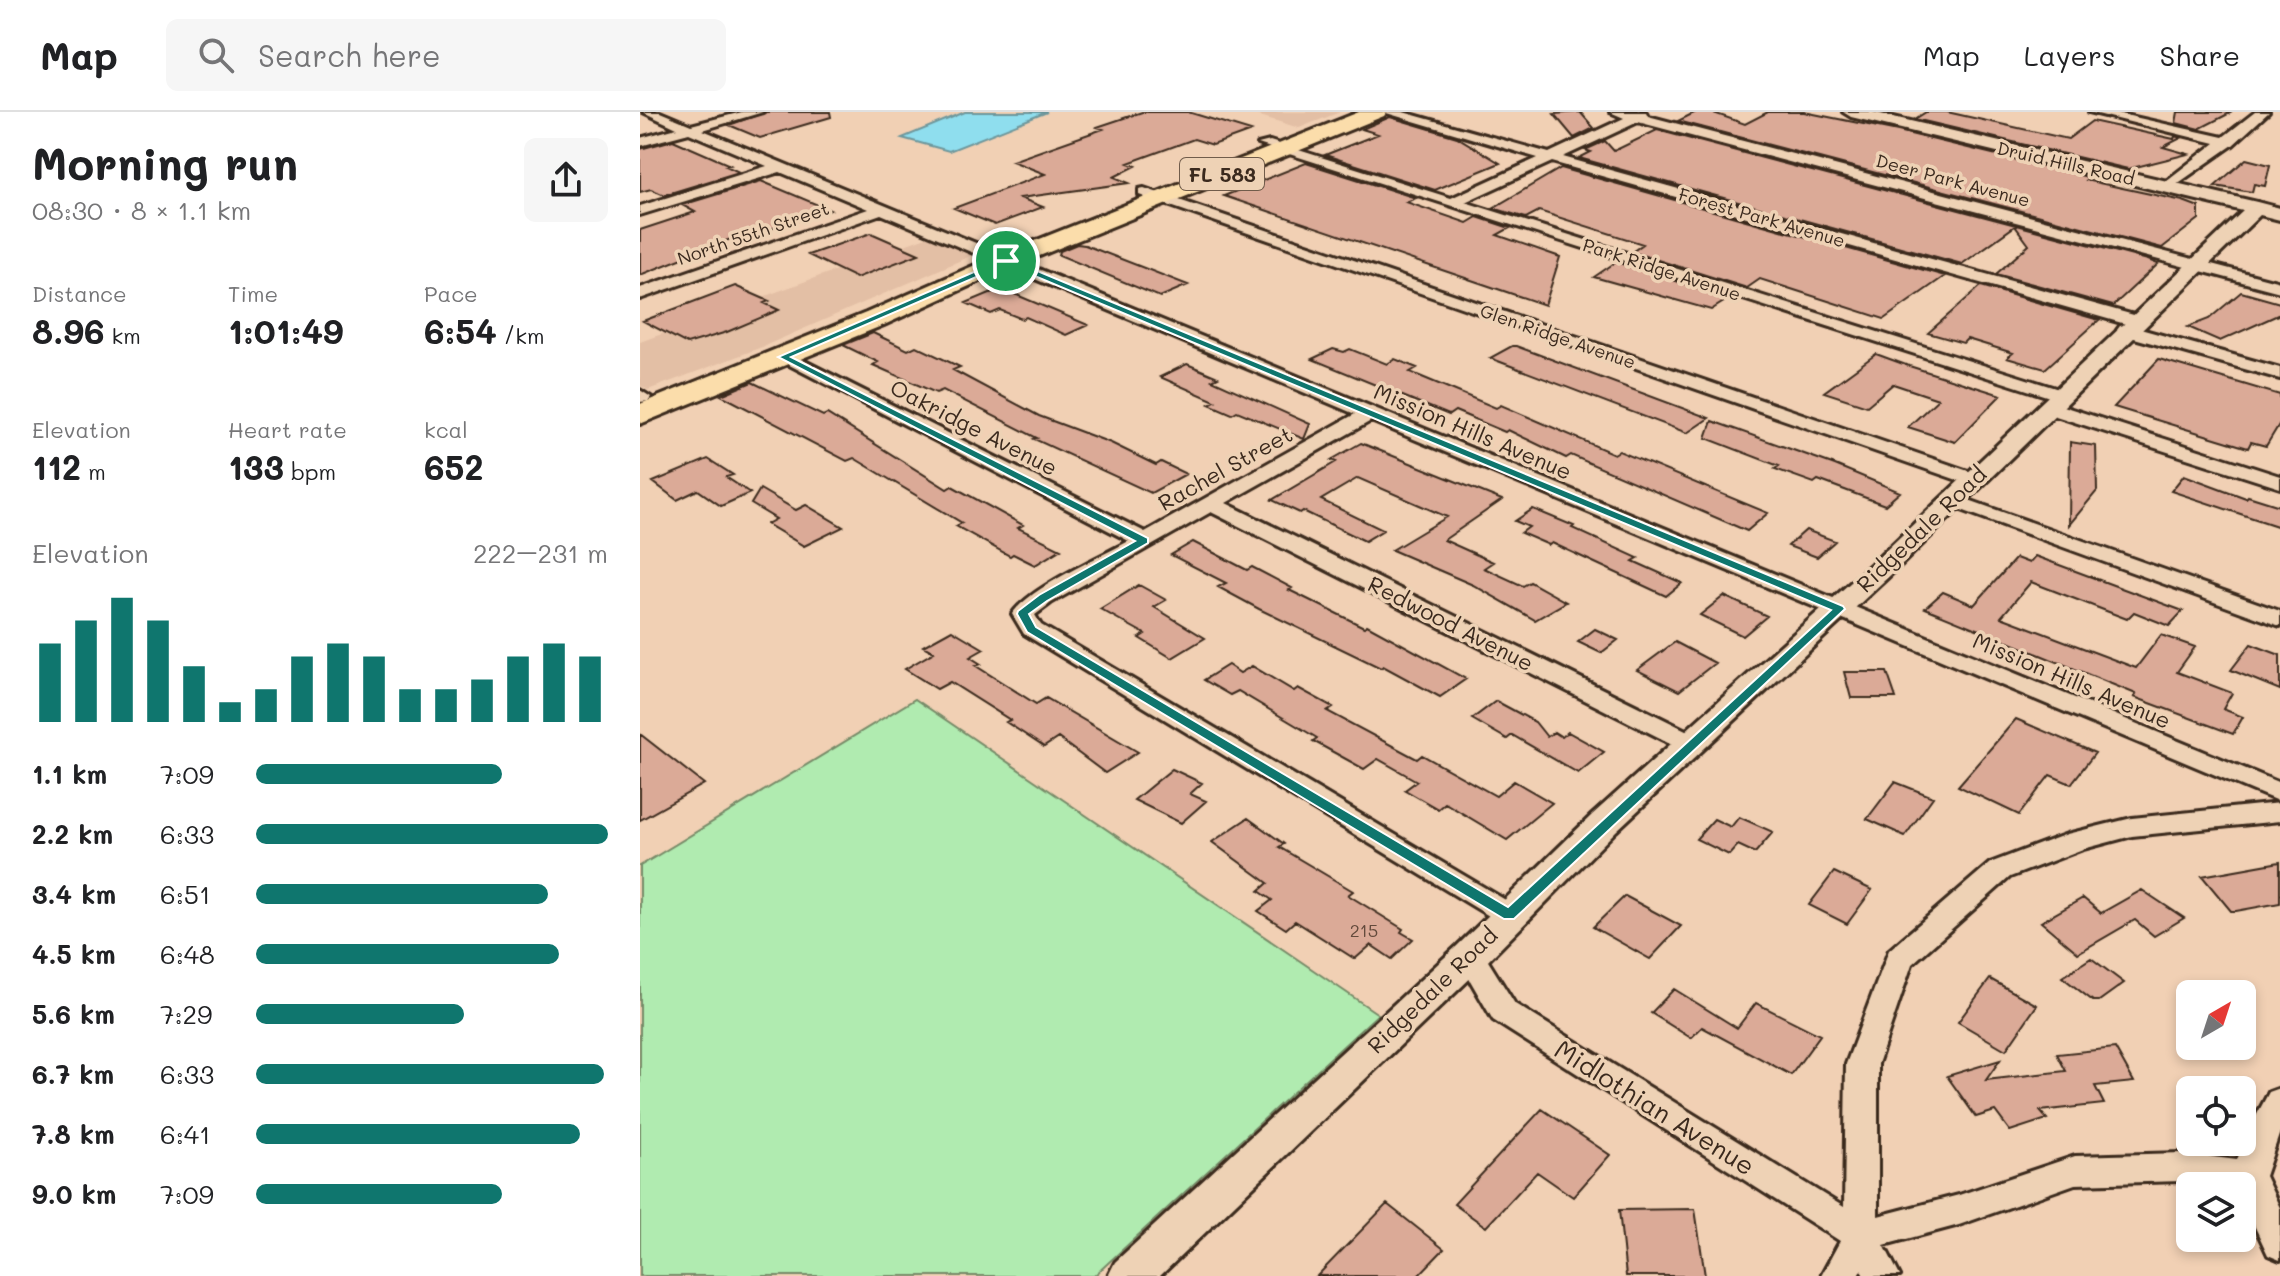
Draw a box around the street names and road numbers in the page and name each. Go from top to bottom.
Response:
street label: Druid Hills Road [1995,135,2137,191]
street label: Deer Park Avenue [1873,148,2033,212]
road number: FL 583 [1180,158,1264,190]
street label: Forest Park Avenue [1676,182,1848,252]
street label: North 55th Street [674,196,832,270]
street label: Park Ridge Avenue [1580,232,1744,306]
street label: Glen Ridge Avenue [1477,298,1639,374]
street label: Oakridge Avenue [885,372,1063,482]
street label: Mission Hills Avenue [1370,376,1576,486]
street label: Rachel Street [1153,419,1297,517]
street label: Ridgedale Road [1850,460,1992,598]
street label: Redwood Avenue [1363,569,1539,677]
street label: Mission Hills Avenue [1969,625,2175,735]
street label: Ridgedale Road [1361,921,1503,1059]
street label: Midlothian Avenue [1548,1032,1762,1182]

